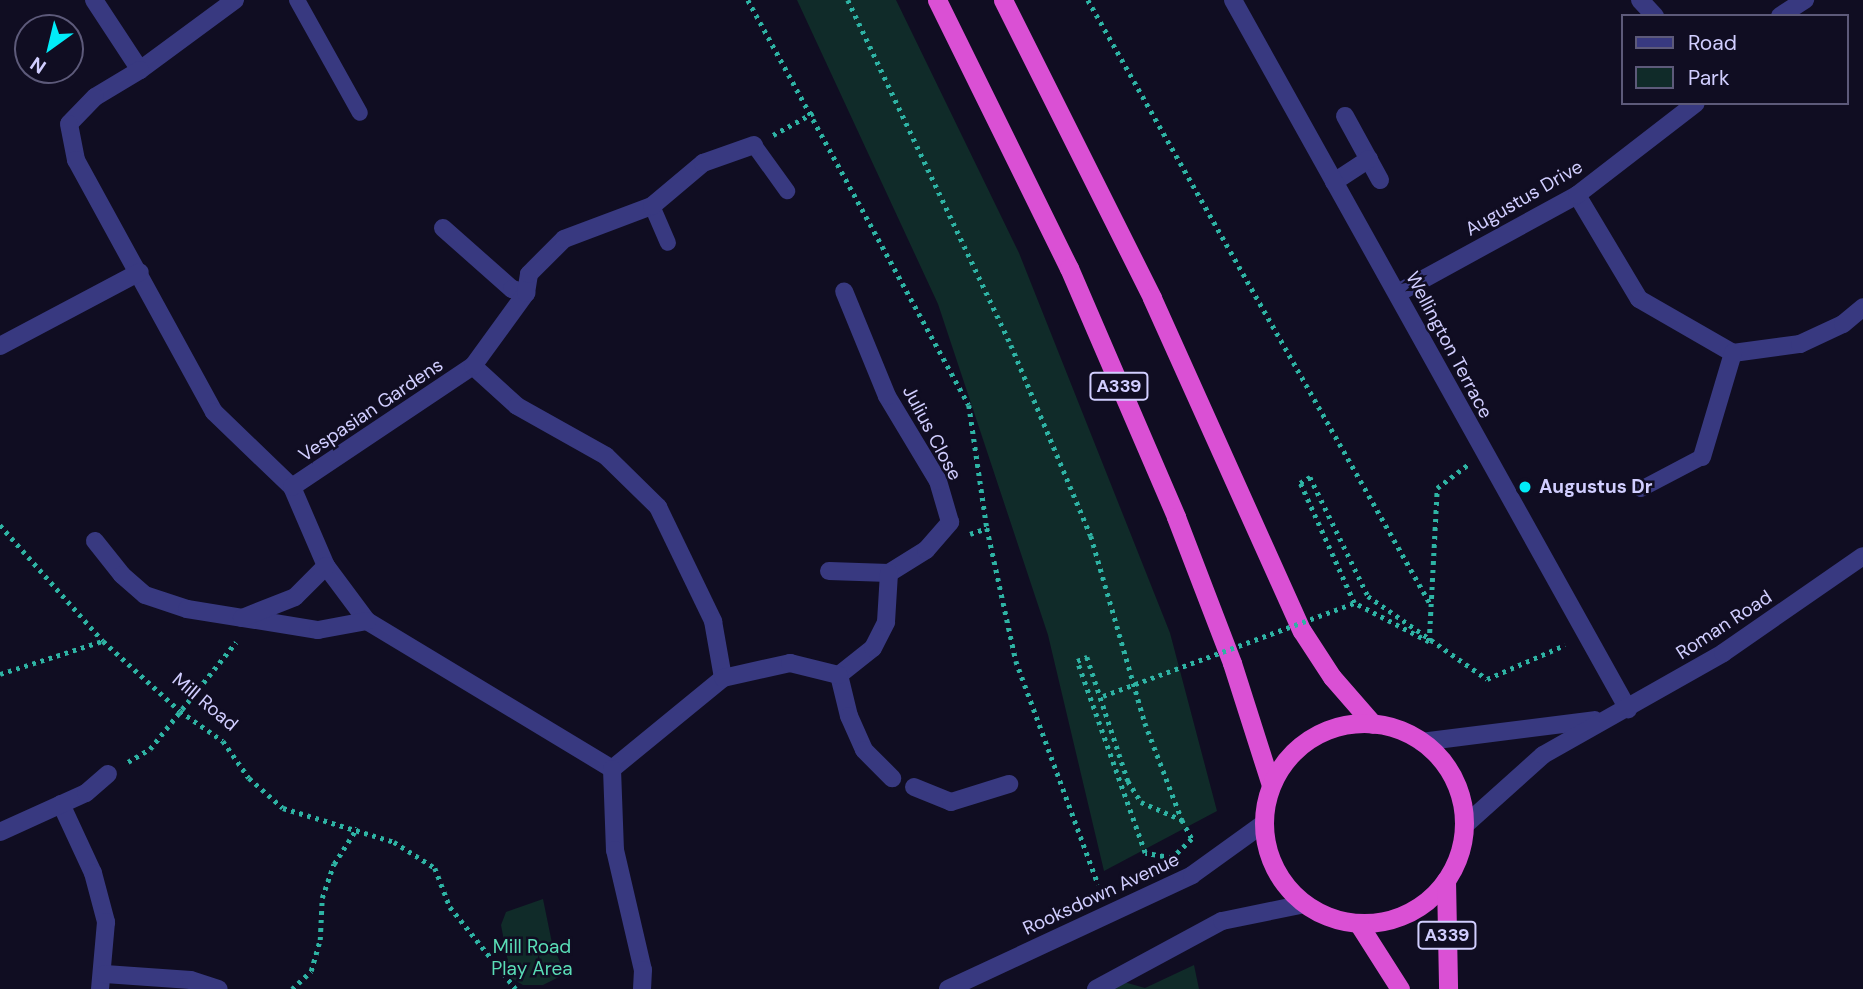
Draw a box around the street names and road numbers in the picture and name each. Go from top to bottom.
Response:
street label: Augustus Drive [1461,155,1587,241]
street label: Wellington Terrace [1401,268,1497,422]
street label: Vespasian Gardens [295,353,447,467]
road number: A339 [1089,372,1149,400]
street label: Julius Close [897,382,967,484]
street label: Roman Road [1672,586,1776,664]
street label: Mill Road [168,668,242,736]
street label: Rooksdown Avenue [1019,848,1183,940]
road number: A339 [1417,920,1477,950]

